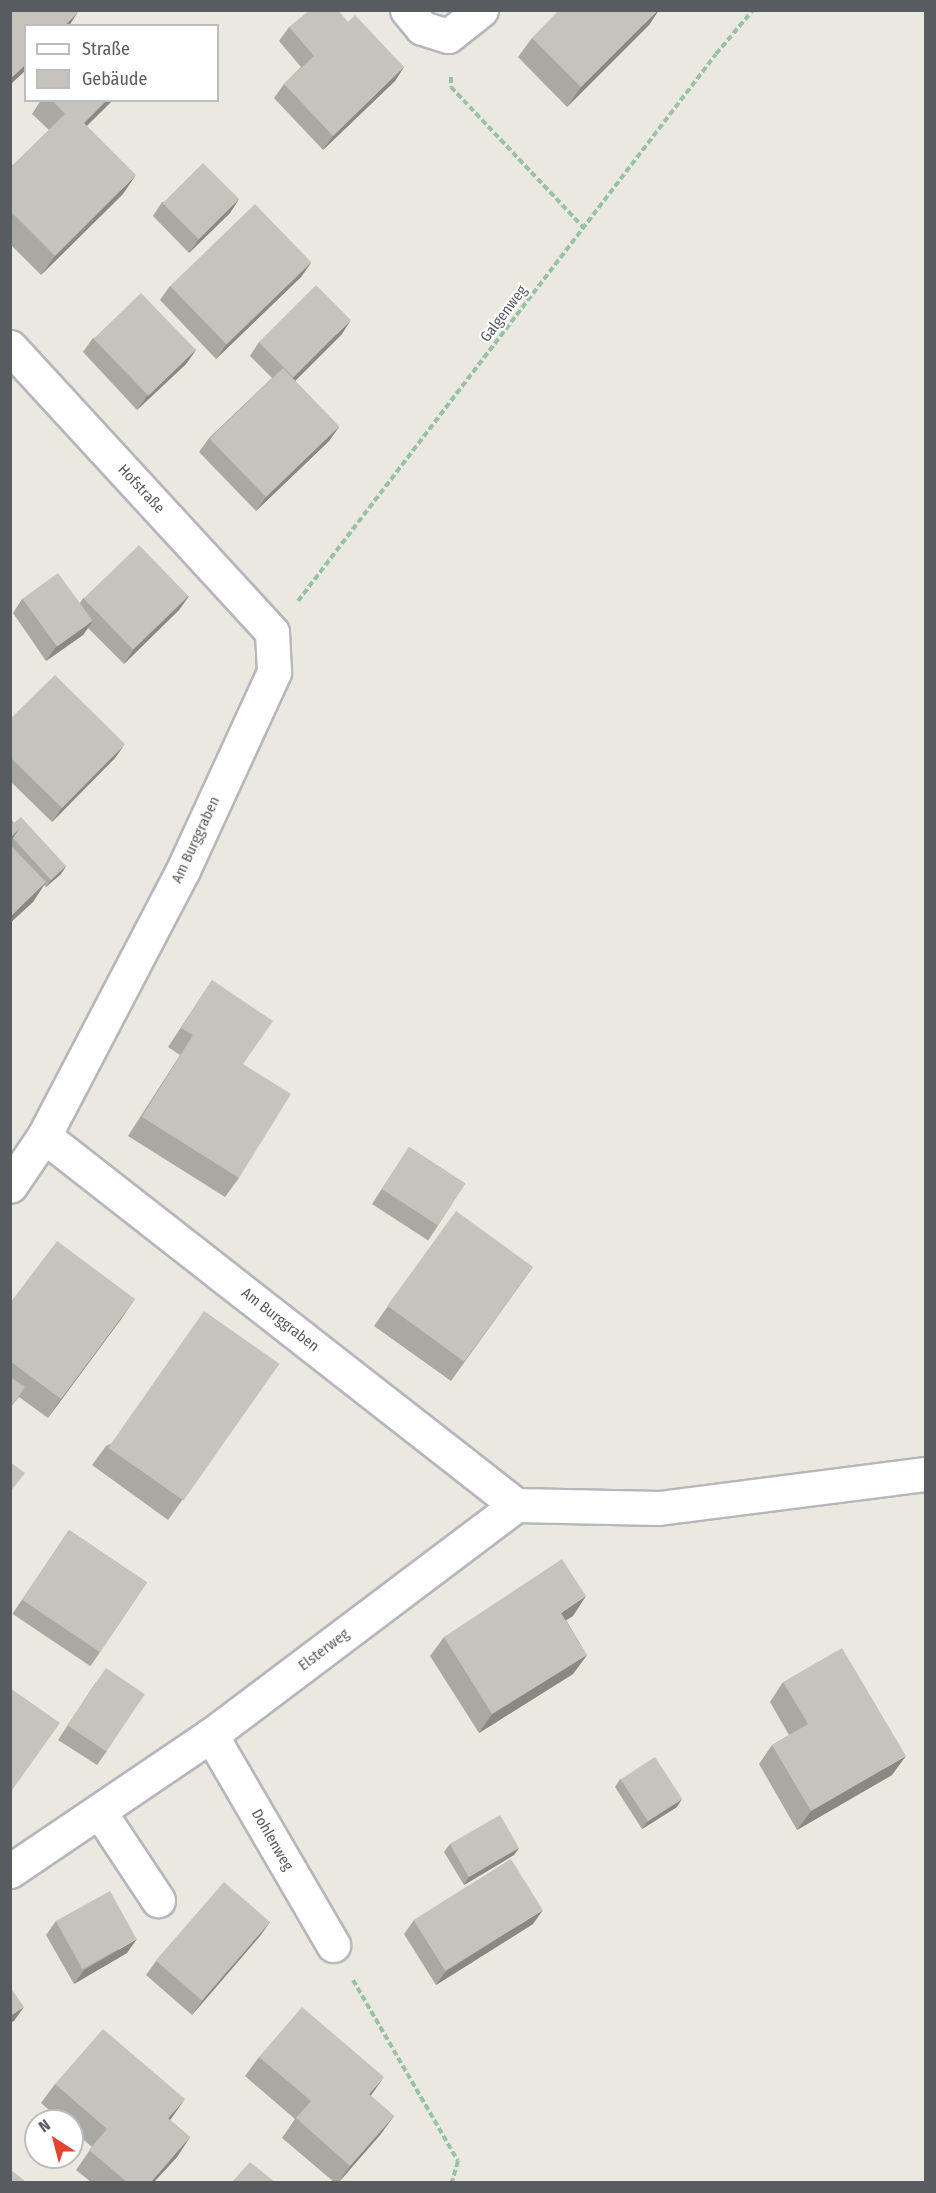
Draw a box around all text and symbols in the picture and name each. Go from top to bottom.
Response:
legend [24,24,219,102]
text: Straße [82,38,130,60]
text: Gebäude [82,68,147,90]
street label: Galgenweg [477,282,531,346]
street label: Hofstraße [114,461,168,517]
street label: Am Burggraben [168,794,224,886]
street label: Am Burggraben [238,1284,322,1356]
street label: Elsterweg [295,1625,353,1675]
street label: Dohlenweg [247,1806,297,1874]
north arrow [24,2109,84,2169]
text: N [35,2115,54,2136]

